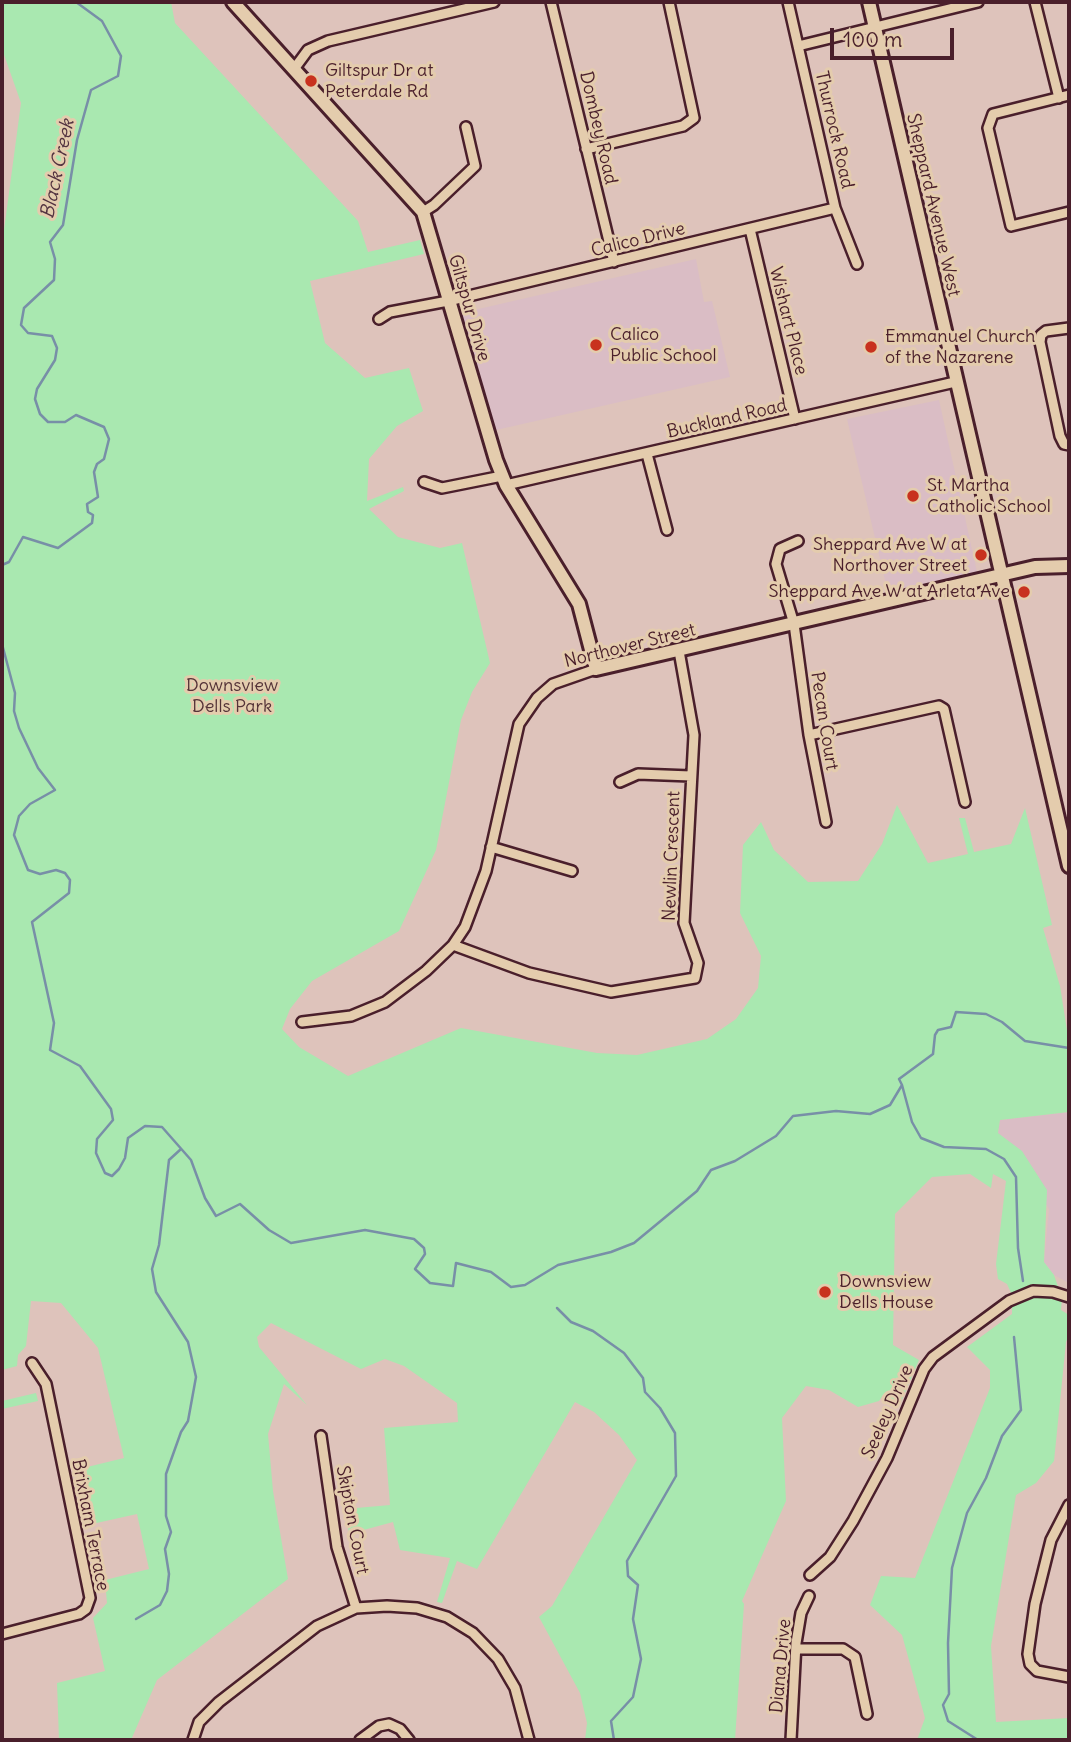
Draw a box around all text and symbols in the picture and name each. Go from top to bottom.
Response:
scale bar [833,14,957,58]
text: 100 m [843,26,902,53]
place label: Giltspur Dr at Peterdale Rd [325,60,433,102]
street label: Thurrock Road [810,69,858,191]
street label: Dombey Road [575,70,621,186]
marker: Giltspur Dr at Peterdale Rd [303,73,319,89]
street label: Sheppard Avenue West [901,111,965,299]
water label: Black Creek [36,117,80,221]
street label: Calico Drive [589,218,687,262]
street label: Giltspur Drive [443,252,495,364]
street label: Wishart Place [764,265,812,377]
place label: Calico Public School [610,324,717,366]
place label: Emmanuel Church of the Nazarene [885,326,1035,368]
marker: Calico Public School [588,337,604,353]
marker: Emmanuel Church of the Nazarene [863,339,879,355]
street label: Buckland Road [665,395,789,443]
place label: St. Martha Catholic School [927,475,1051,518]
marker: St. Martha Catholic School [905,488,921,504]
place label: Sheppard Ave W at Northover Street [813,534,967,576]
marker: Sheppard Ave W at Northover Street [973,547,989,563]
place label: Sheppard Ave W at Arleta Ave [769,581,1010,603]
marker: Sheppard Ave W at Arleta Ave [1016,584,1032,600]
street label: Northover Street [562,619,698,673]
street label: Pecan Court [806,670,842,772]
park label: Downsview Dells Park [186,675,278,718]
street label: Newlin Crescent [659,791,685,921]
place label: Downsview Dells House [839,1271,933,1314]
marker: Downsview Dells House [817,1284,833,1300]
street label: Seeley Drive [858,1362,918,1462]
street label: Brixham Terrace [67,1457,113,1593]
street label: Skipton Court [331,1464,373,1576]
street label: Diana Drive [766,1618,796,1714]

